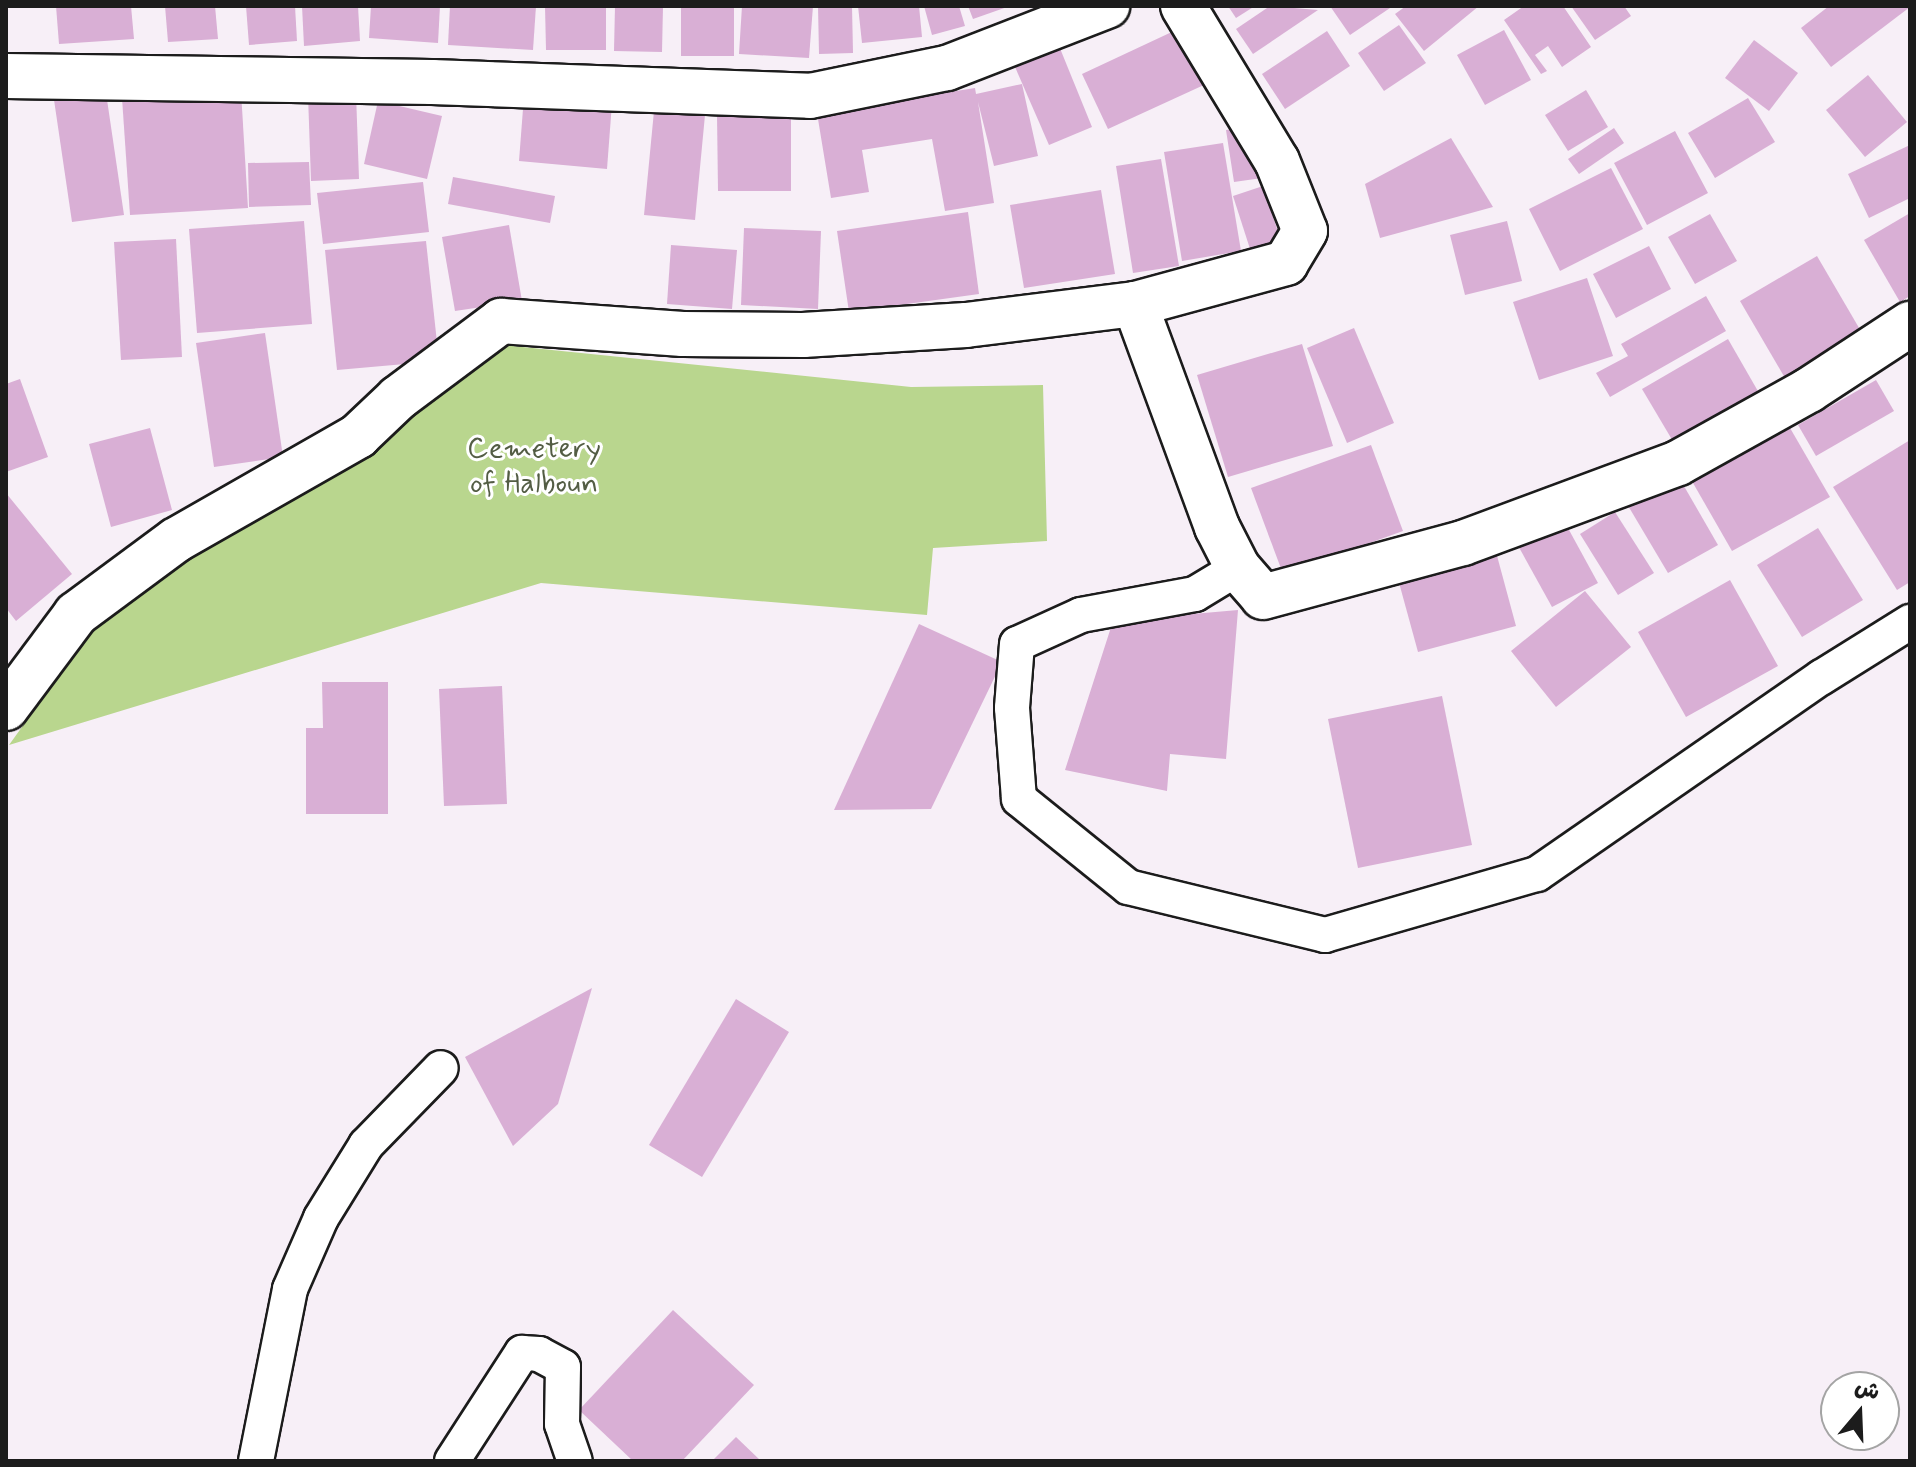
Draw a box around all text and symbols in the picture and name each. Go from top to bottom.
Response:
park label: Cemetery of Halboun [466,431,602,502]
north arrow [1820,1371,1900,1451]
text: ش [1851,1373,1883,1407]

